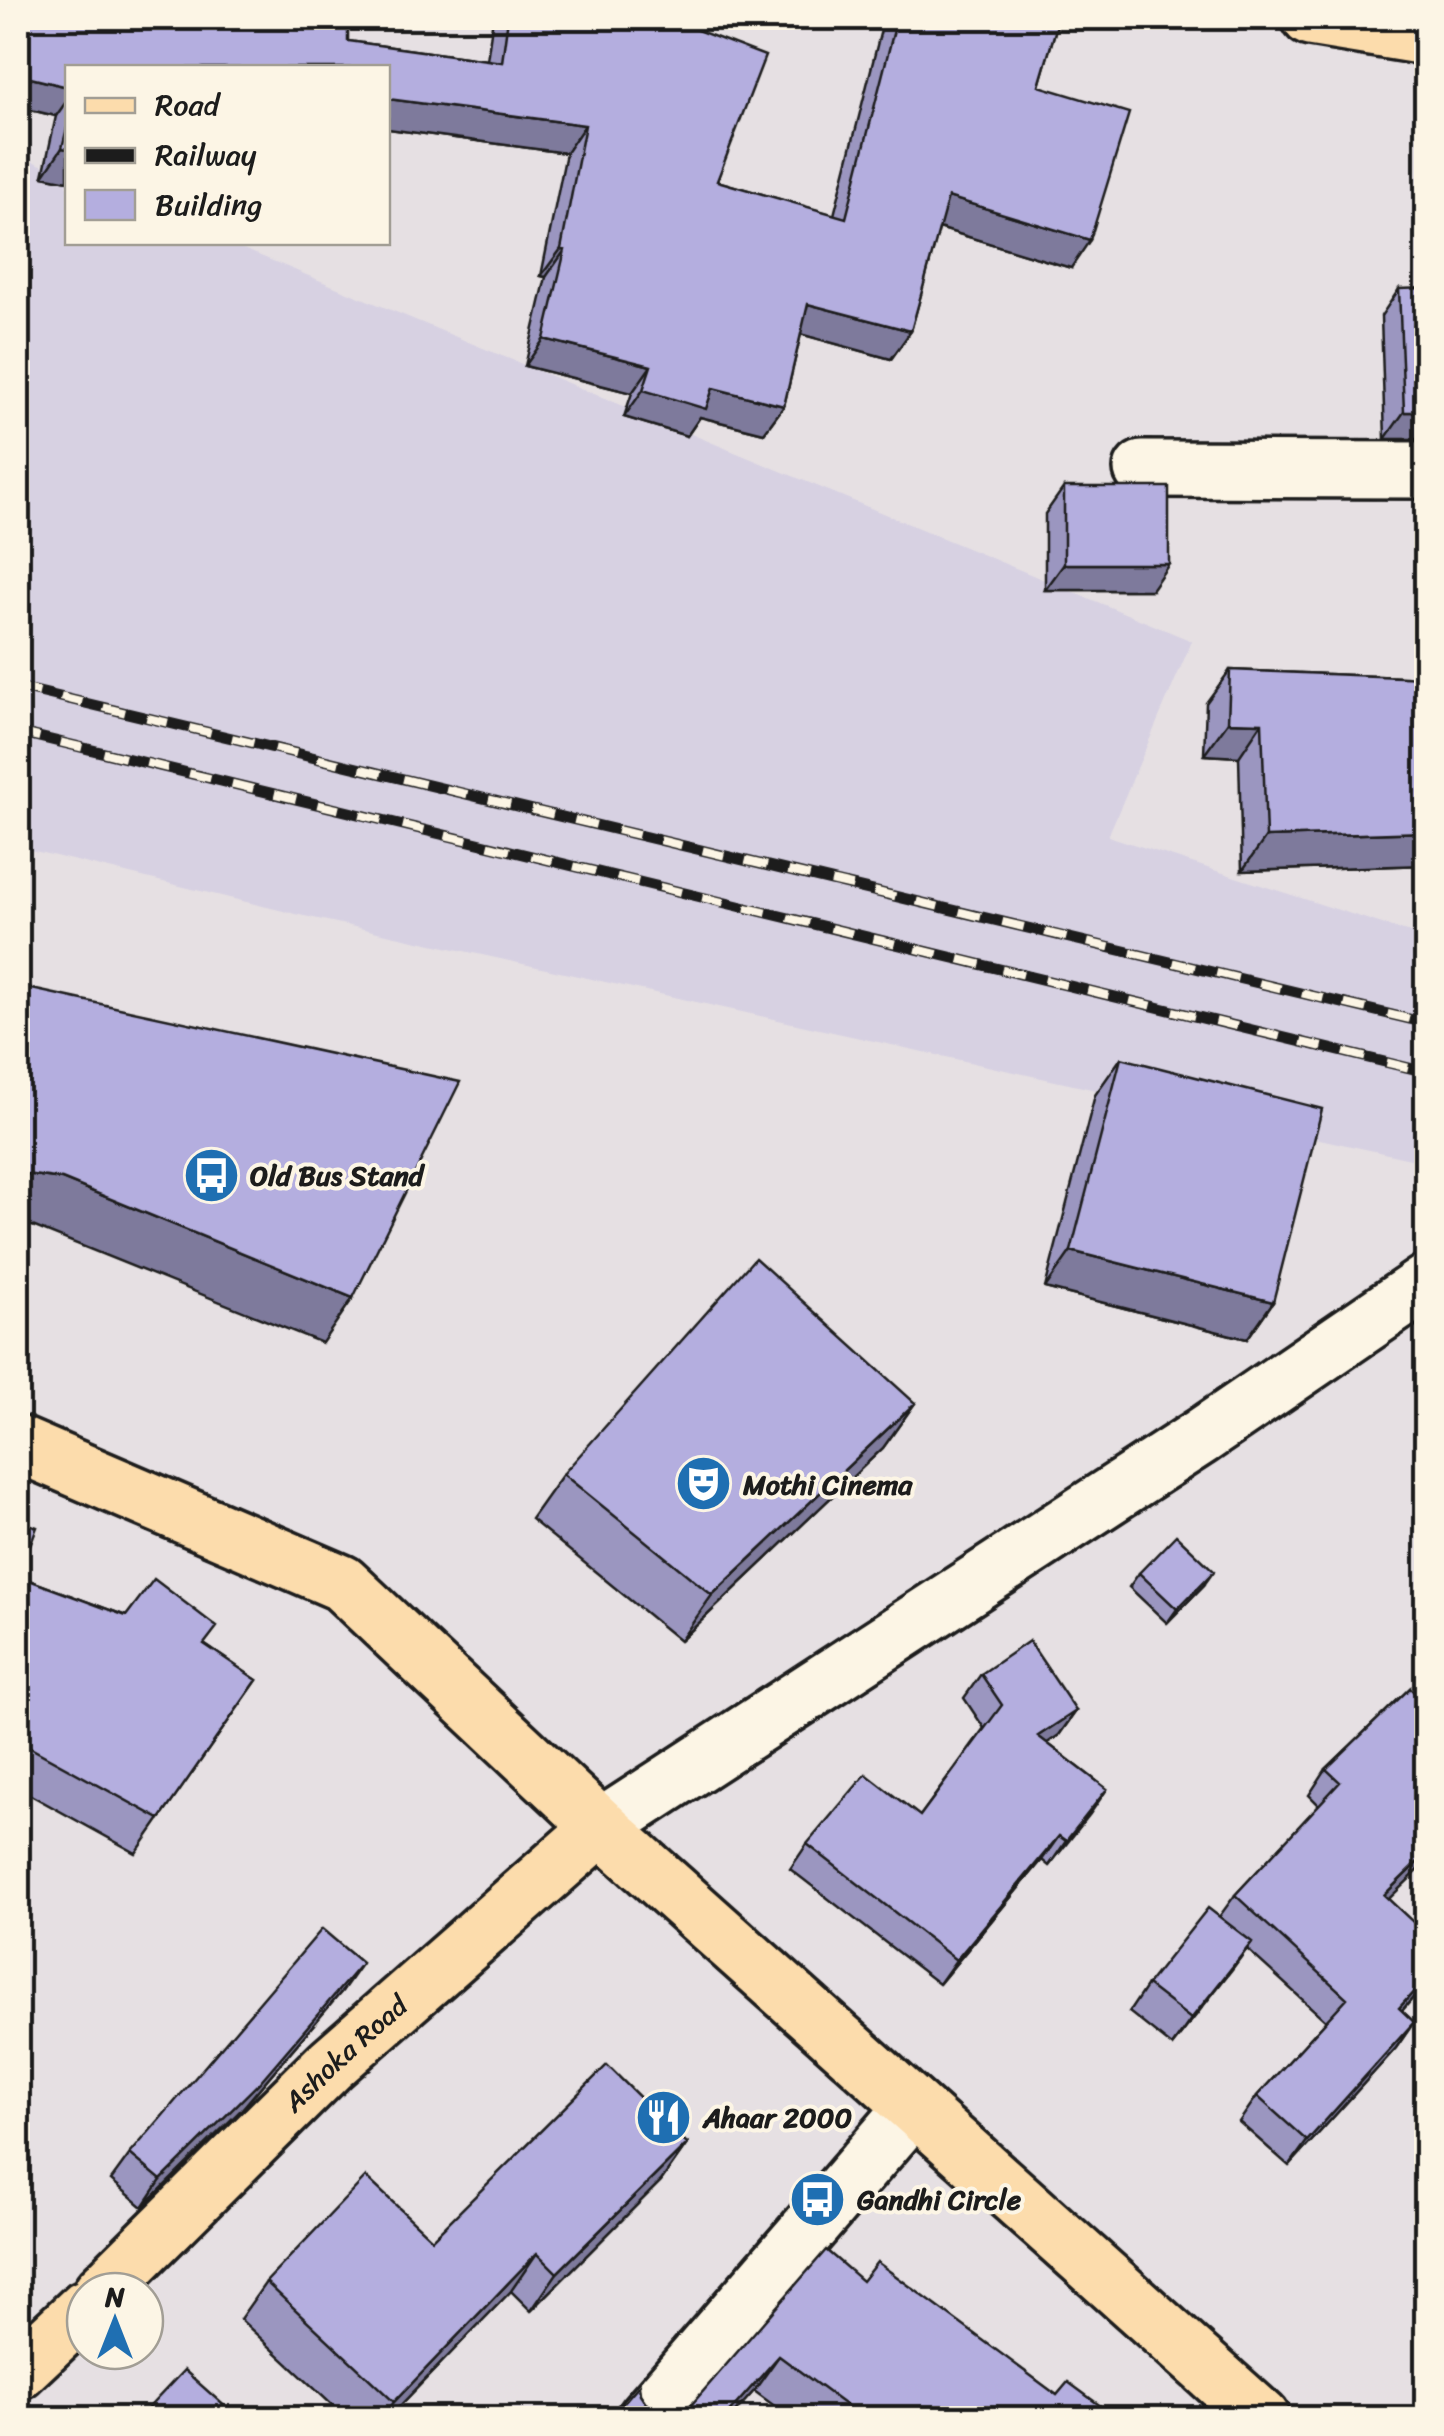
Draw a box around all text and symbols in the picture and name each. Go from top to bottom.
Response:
legend [65,65,390,245]
text: Road [155,78,222,132]
text: Railway [155,128,257,182]
text: Building [155,178,262,232]
bus stop icon: Old Bus Stand [181,1145,241,1205]
place label: Old Bus Stand [250,1151,426,1200]
theatre icon: Mothi Cinema [674,1454,734,1514]
place label: Mothi Cinema [742,1460,913,1509]
street label: Ashoka Road [270,1981,421,2125]
restaurant icon: Ahaar 2000 [634,2087,694,2147]
place label: Ahaar 2000 [702,2093,852,2142]
bus stop icon: Gandhi Circle [788,2169,848,2229]
place label: Gandhi Circle [857,2175,1022,2224]
north arrow [65,2271,165,2371]
text: N [104,2272,125,2321]

